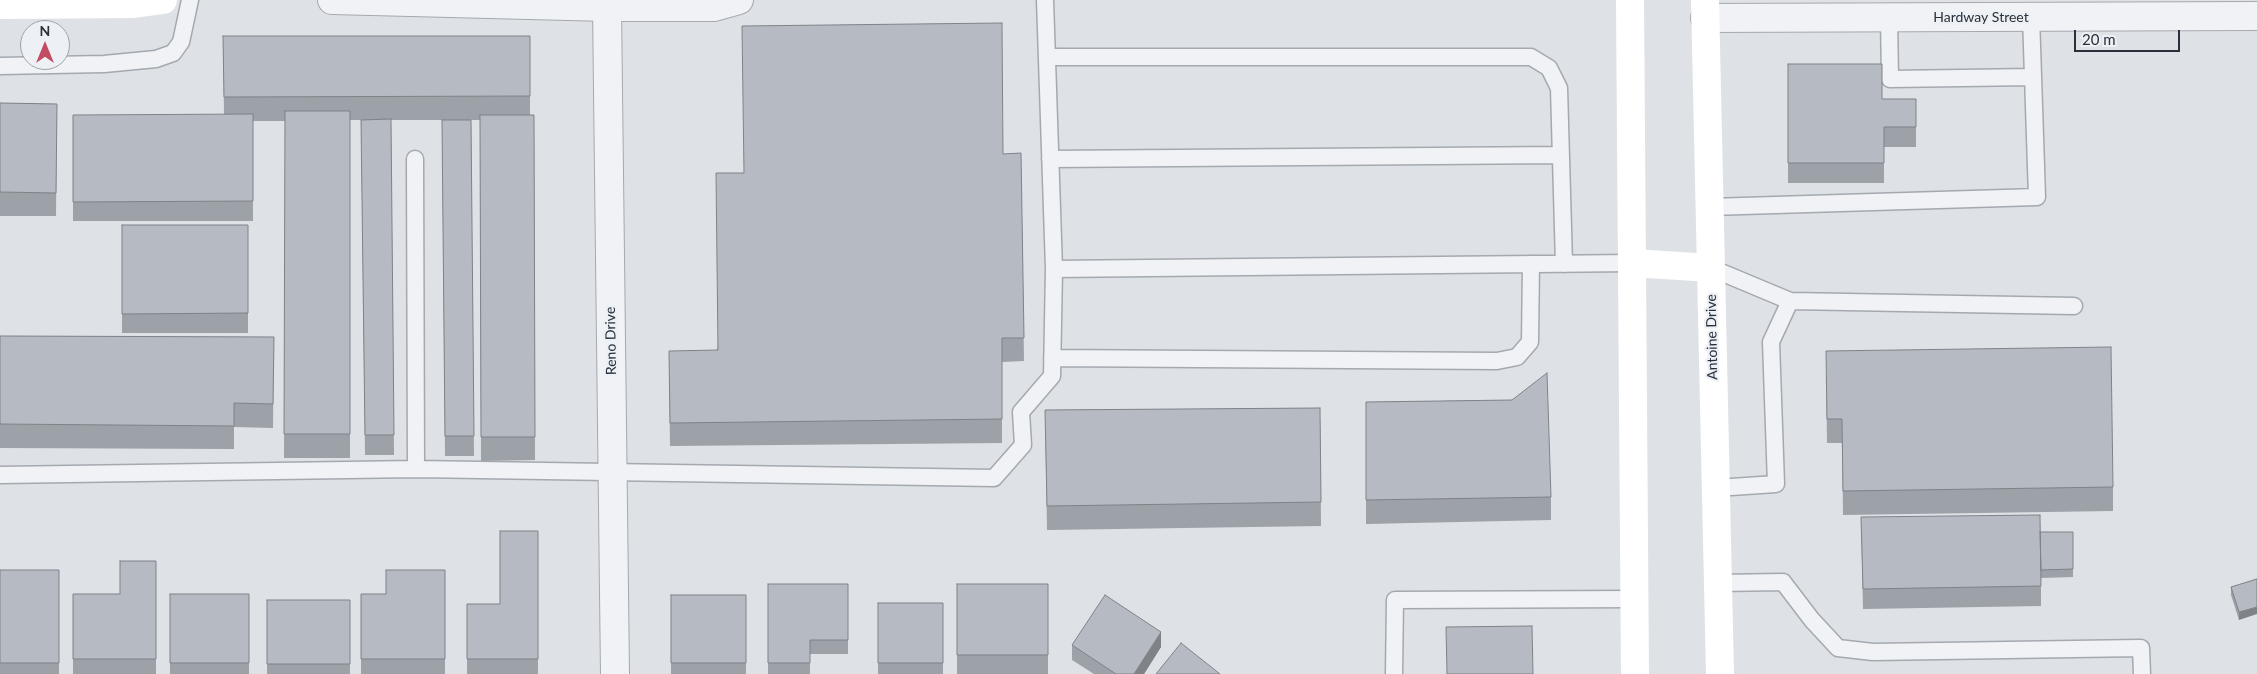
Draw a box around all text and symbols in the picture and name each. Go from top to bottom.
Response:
street label: Hardway Street [1933,9,2029,25]
north arrow [20,20,70,70]
scale bar [2077,20,2183,52]
text: N [40,22,50,39]
text: 20 m [2082,30,2116,48]
street label: Antoine Drive [1703,294,1721,380]
street label: Reno Drive [602,307,620,375]

